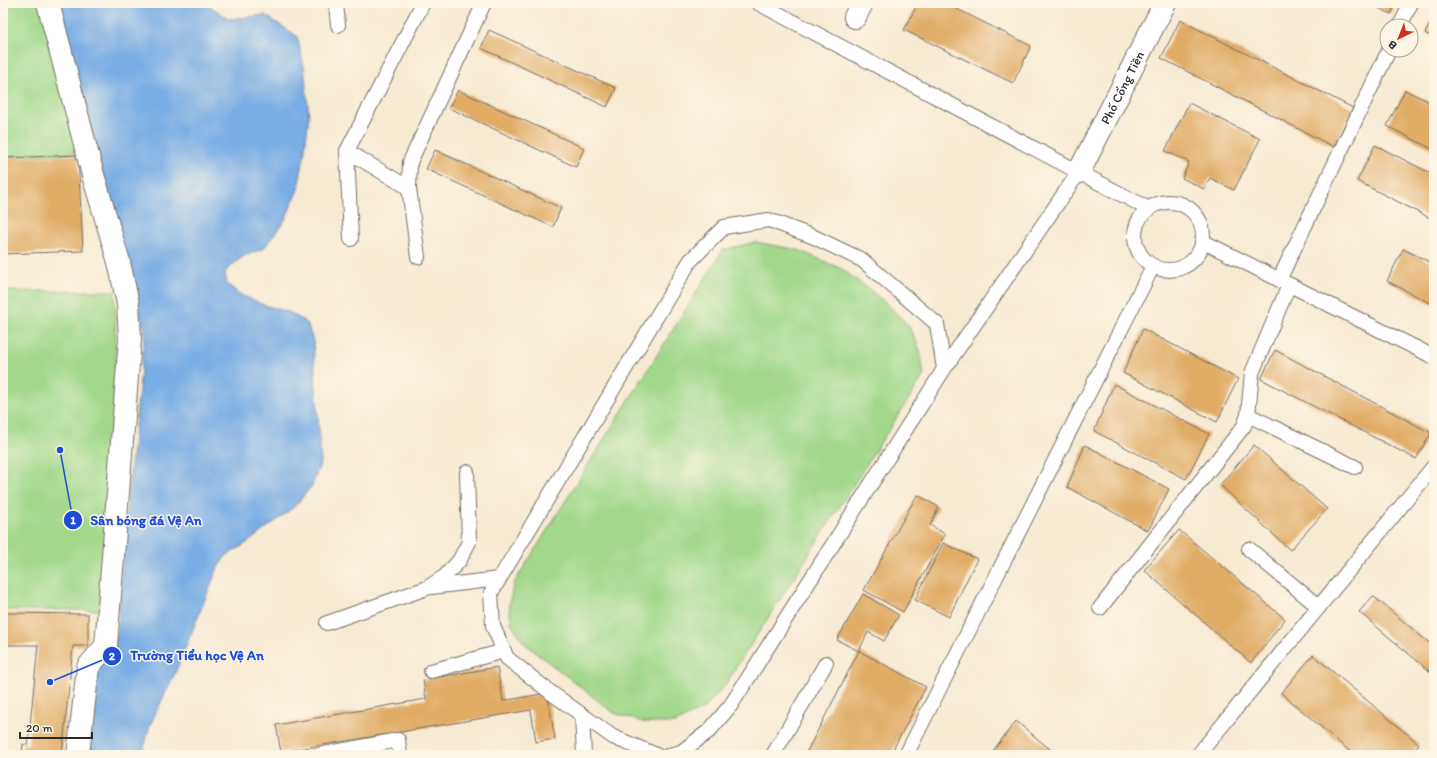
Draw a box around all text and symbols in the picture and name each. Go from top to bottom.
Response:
north arrow [1379,18,1419,58]
text: B [1385,38,1400,52]
street label: Phố Cổng Tiền [1098,48,1148,127]
callout: Sân bóng đá Vệ An [63,507,210,533]
text: Sân bóng đá Vệ An [90,512,202,529]
text: 1 [70,513,76,527]
callout: Trường Tiểu học Vệ An [102,643,272,669]
text: Trường Tiểu học Vệ An [129,647,264,664]
text: 2 [109,649,116,663]
scale bar [20,714,92,740]
text: 20 m [26,721,53,735]

